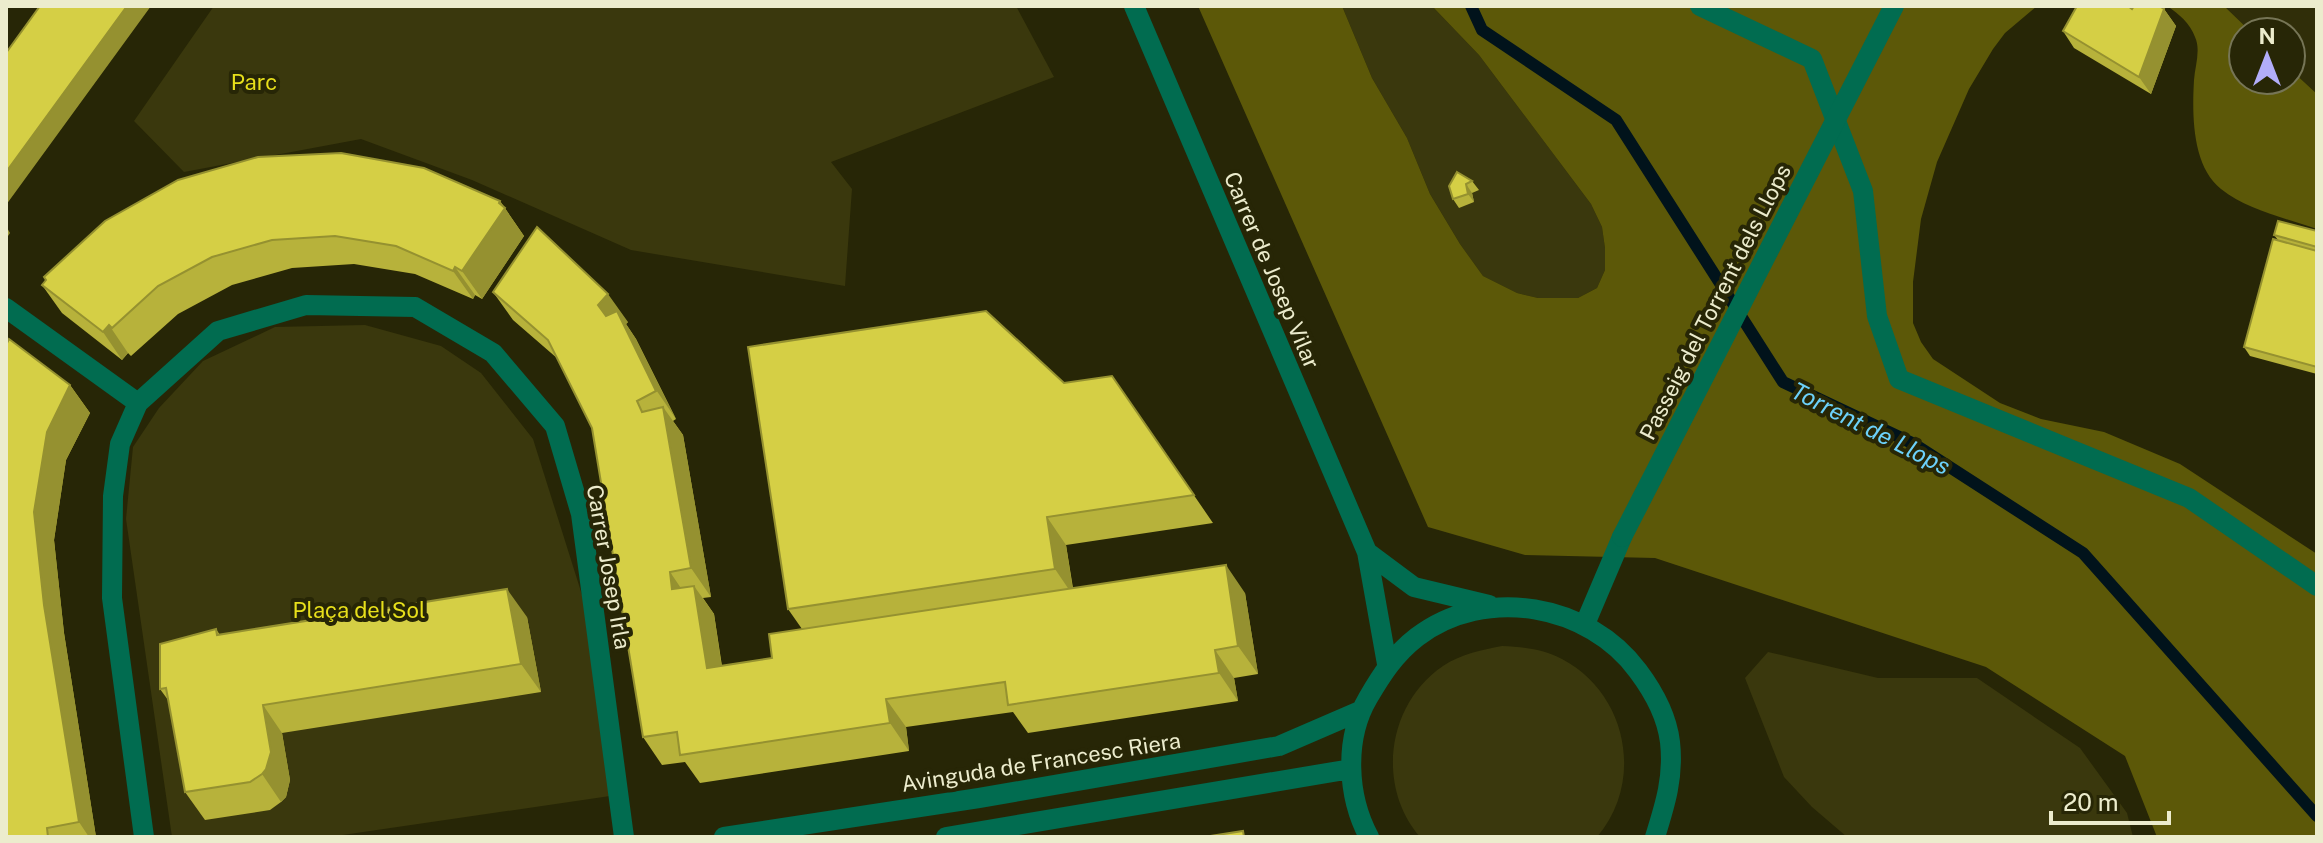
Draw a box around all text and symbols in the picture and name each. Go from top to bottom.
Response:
north arrow [2227,16,2307,96]
text: N [2258,23,2276,49]
park label: Parc [231,69,277,95]
street label: Passeig del Torrent dels Llops [1634,160,1796,444]
street label: Carrer de Josep Vilar [1219,168,1325,372]
water label: Torrent de Llops [1787,376,1955,480]
street label: Carrer Josep Irla [582,483,636,651]
park label: Plaça del Sol [292,597,426,623]
street label: Avinguda de Francesc Riera [899,727,1183,797]
scale bar [2051,775,2169,825]
text: 20 m [2063,788,2119,816]

